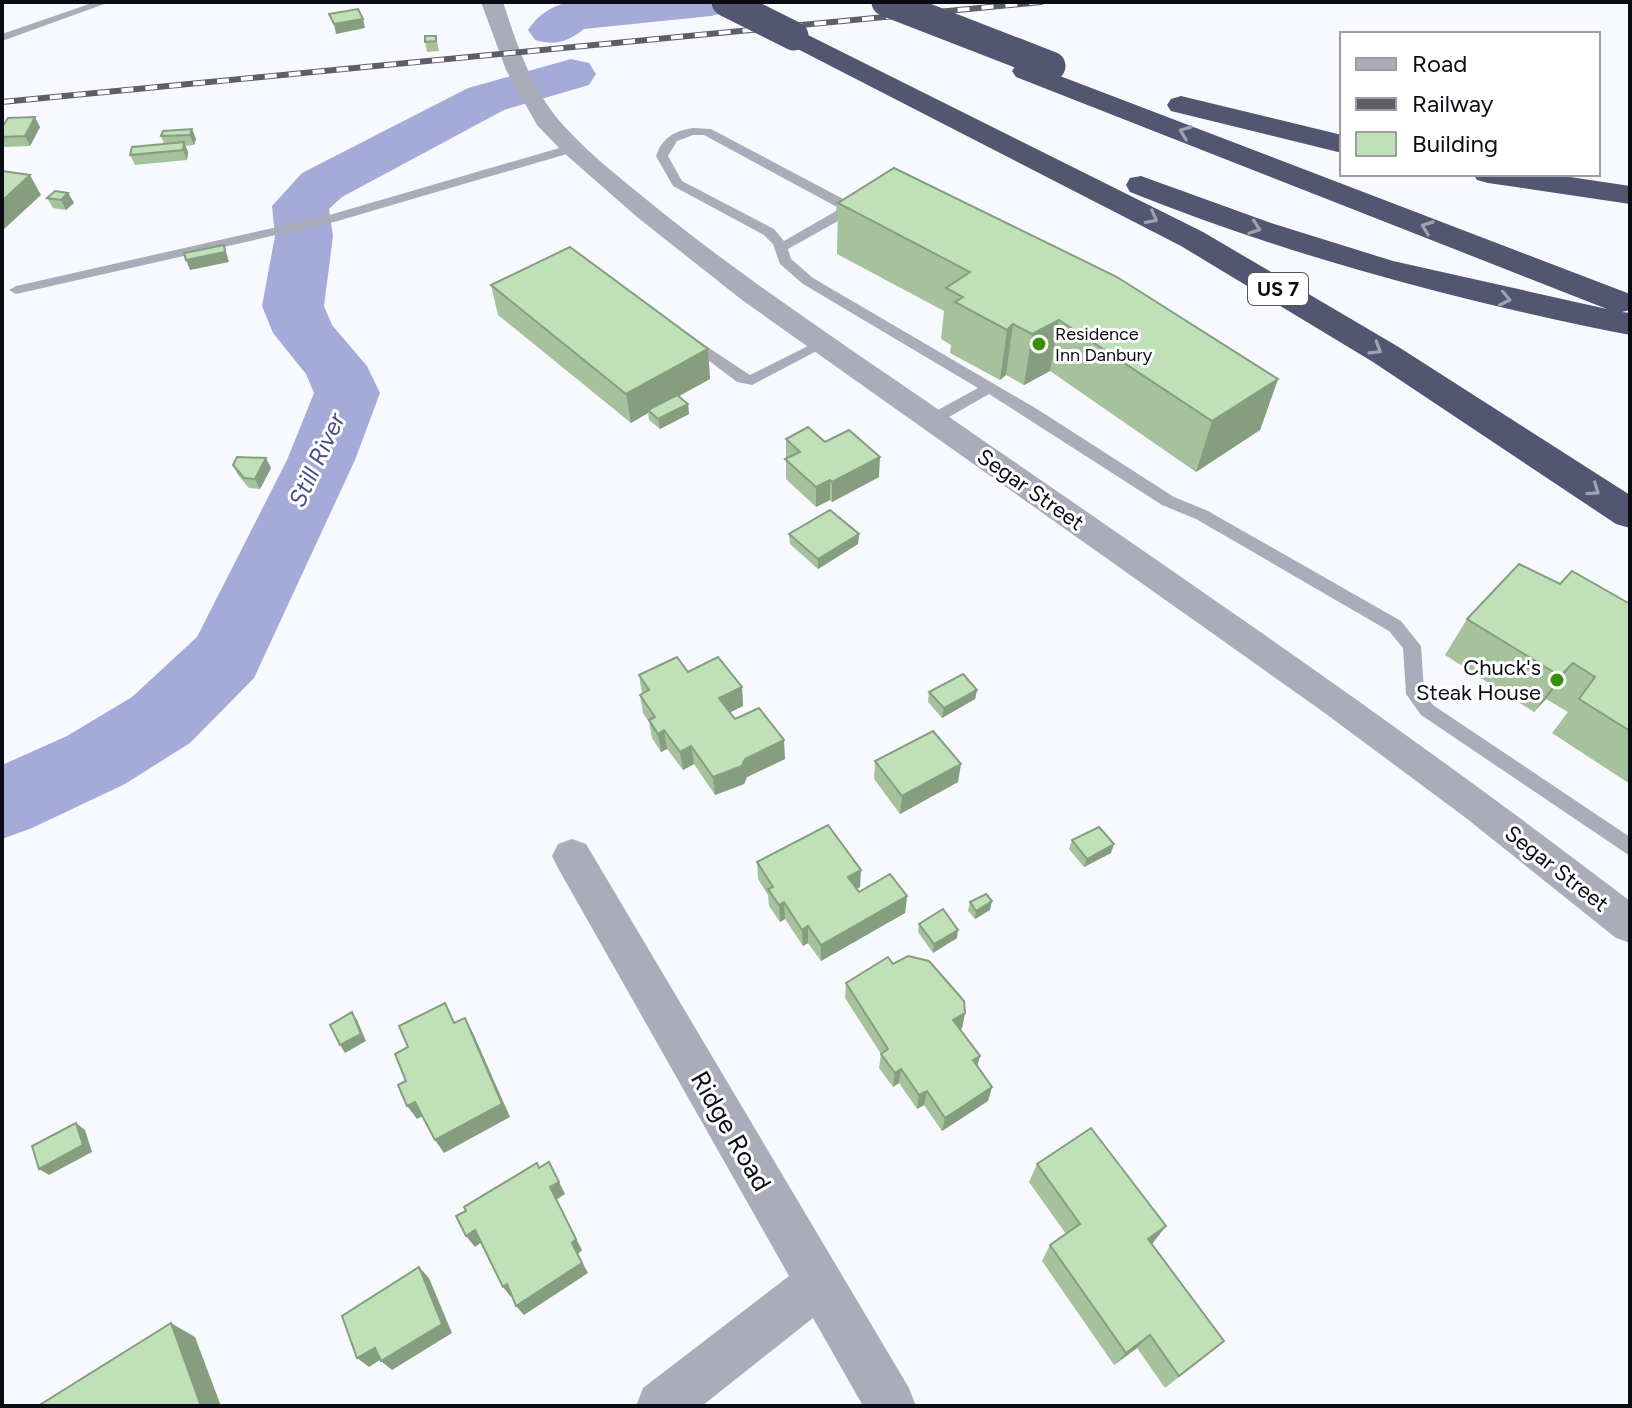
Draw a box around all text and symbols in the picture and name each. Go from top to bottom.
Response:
legend [1340,32,1600,176]
text: Road [1412,49,1467,78]
text: Railway [1412,89,1494,118]
one-way arrow [1179,125,1193,142]
text: Building [1412,129,1498,158]
one-way arrow [1144,208,1158,223]
one-way arrow [1247,218,1261,234]
one-way arrow [1421,220,1435,236]
road number: US 7 [1248,273,1308,305]
one-way arrow [1497,290,1511,307]
place label: Residence Inn Danbury [1055,323,1153,366]
marker: Residence Inn Danbury [1030,335,1048,353]
one-way arrow [1367,339,1382,354]
water label: Still River [282,407,351,511]
street label: Segar Street [972,443,1089,536]
one-way arrow [1586,480,1600,495]
place label: Chuck's Steak House [1416,654,1541,706]
marker: Chuck's Steak House [1548,671,1566,689]
street label: Segar Street [1499,820,1614,917]
street label: Ridge Road [684,1065,778,1197]

